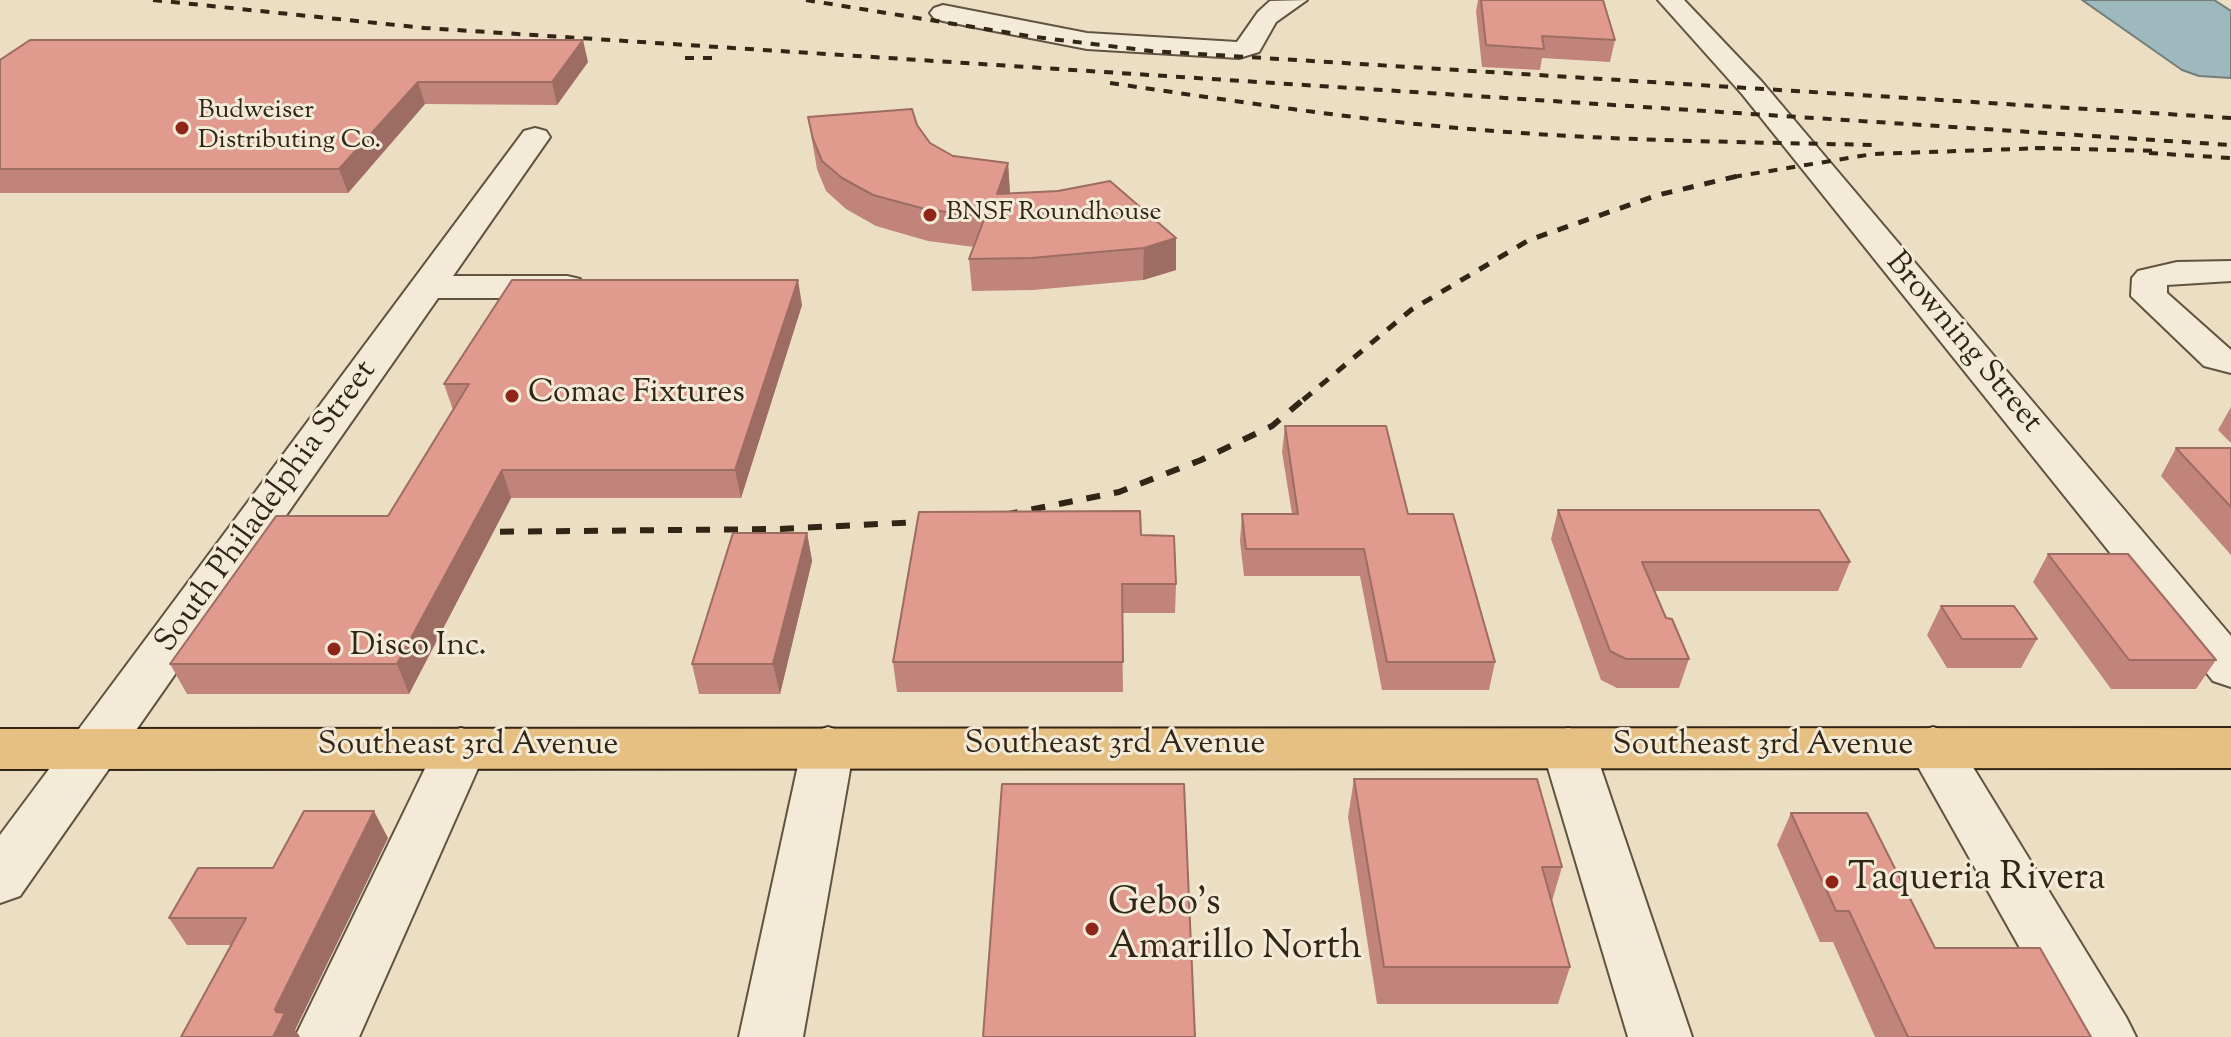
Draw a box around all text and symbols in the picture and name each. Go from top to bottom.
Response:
place label: Budweiser Distributing Co. [198,97,381,158]
marker: Budweiser Distributing Co. [173,119,191,137]
place label: BNSF Roundhouse [946,199,1162,231]
marker: BNSF Roundhouse [921,206,939,224]
street label: Browning Street [1875,246,2049,442]
street label: South Philadelphia Street [149,355,387,661]
place label: Comac Fixtures [528,377,745,415]
marker: Comac Fixtures [503,387,521,405]
place label: Disco Inc. [350,630,487,668]
marker: Disco Inc. [325,640,343,658]
street label: Southeast 3rd Avenue [965,728,1265,766]
street label: Southeast 3rd Avenue [318,729,618,767]
street label: Southeast 3rd Avenue [1613,729,1913,767]
place label: Taqueria Rivera [1848,859,2106,905]
marker: Taqueria Rivera [1823,873,1841,891]
place label: Gebo's Amarillo North [1108,884,1362,974]
marker: Gebo's Amarillo North [1083,920,1101,938]

